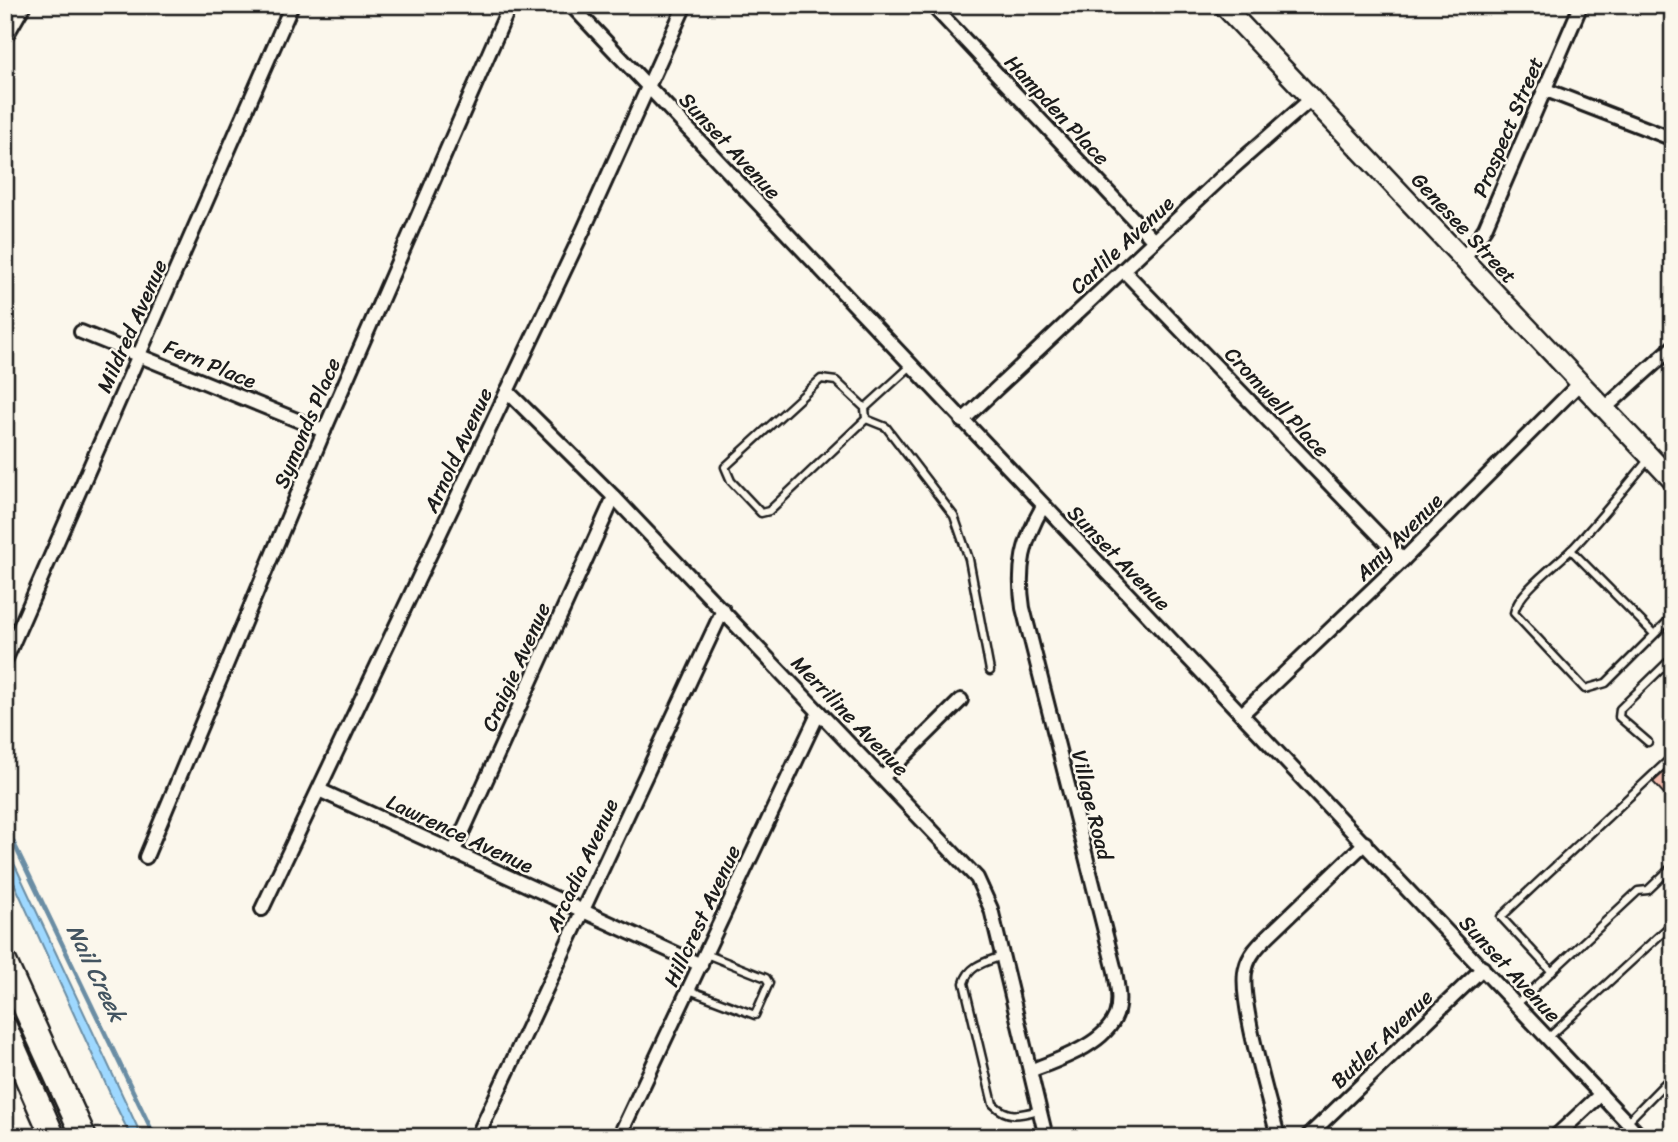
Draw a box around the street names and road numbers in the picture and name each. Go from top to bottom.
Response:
street label: Hampden Place [995,45,1119,175]
street label: Prospect Street [1461,51,1555,203]
street label: Sunset Avenue [669,83,791,209]
street label: Genesee Street [1402,163,1526,293]
street label: Carlile Avenue [1061,186,1183,304]
street label: Mildred Avenue [86,253,179,399]
street label: Fern Place [158,328,262,400]
street label: Cromwell Place [1215,337,1339,467]
street label: Symonds Place [262,351,352,494]
street label: Arnold Avenue [412,381,504,520]
street label: Amy Avenue [1345,484,1452,591]
street label: Sunset Avenue [1058,495,1180,621]
street label: Craigie Avenue [470,596,562,738]
street label: Merriline Avenue [781,646,919,786]
street label: Village Road [1060,746,1124,866]
street label: Lawrence Avenue [380,783,540,885]
street label: Arcadia Avenue [534,792,630,939]
street label: Hillcrest Avenue [652,838,752,993]
street label: Sunset Avenue [1449,906,1571,1032]
street label: Butler Avenue [1321,979,1443,1098]

